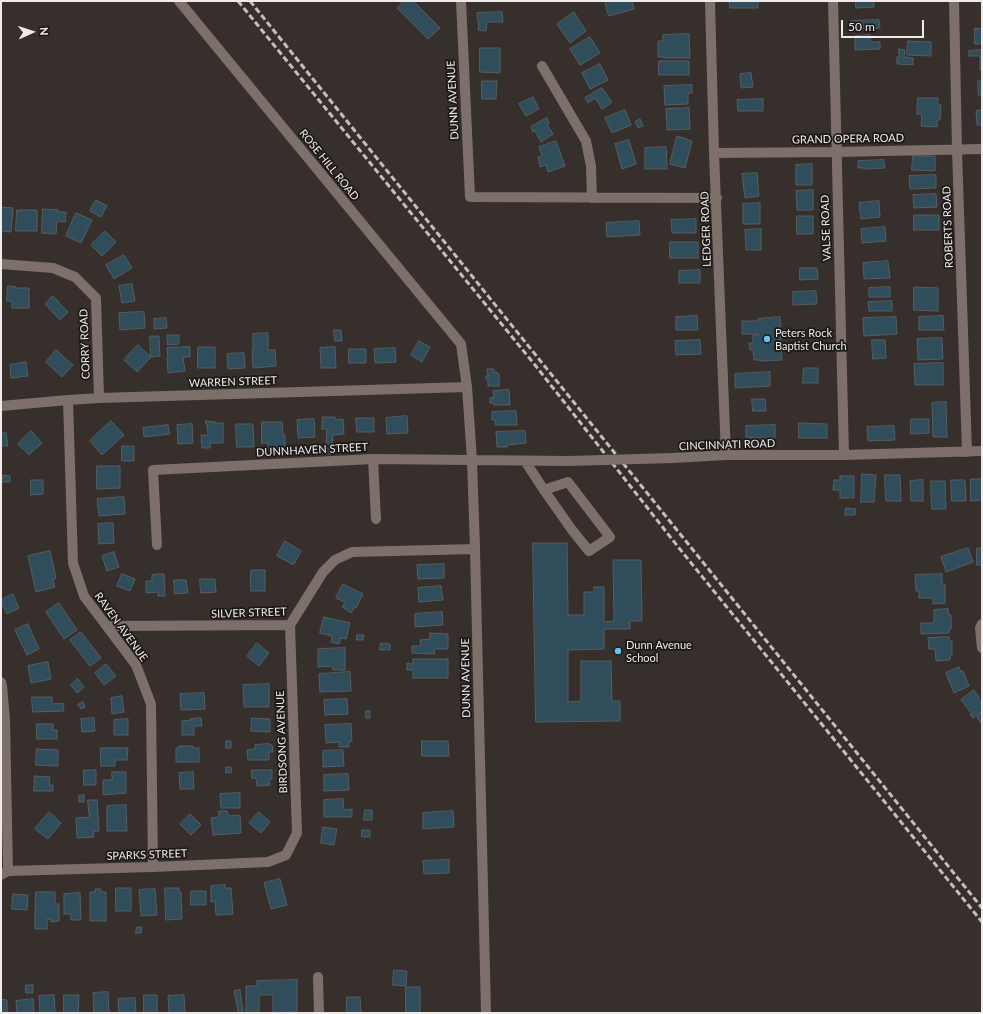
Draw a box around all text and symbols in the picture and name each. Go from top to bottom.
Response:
north arrow [12,12,52,52]
scale bar [843,12,926,38]
text: 50 m [848,19,875,34]
text: N [38,27,51,36]
street label: DUNN AVENUE [444,60,462,140]
street label: ROSE HILL ROAD [296,127,362,203]
street label: GRAND OPERA ROAD [792,131,904,147]
street label: ROBERTS ROAD [940,186,956,268]
street label: LEDGER ROAD [698,191,714,267]
street label: VALSE ROAD [818,195,834,261]
street label: CORRY ROAD [77,309,93,379]
place label: Peters Rock Baptist Church [775,326,847,352]
marker: Peters Rock Baptist Church [762,334,772,344]
street label: WARREN STREET [189,374,277,390]
street label: CINCINNATI ROAD [679,437,775,453]
street label: DUNNHAVEN STREET [256,440,368,460]
street label: RAVEN AVENUE [91,590,151,664]
street label: SILVER STREET [211,605,287,621]
street label: DUNN AVENUE [459,638,473,718]
place label: Dunn Avenue School [626,638,692,664]
marker: Dunn Avenue School [613,646,623,656]
street label: BIRDSONG AVENUE [274,690,290,794]
street label: SPARKS STREET [106,847,188,863]

